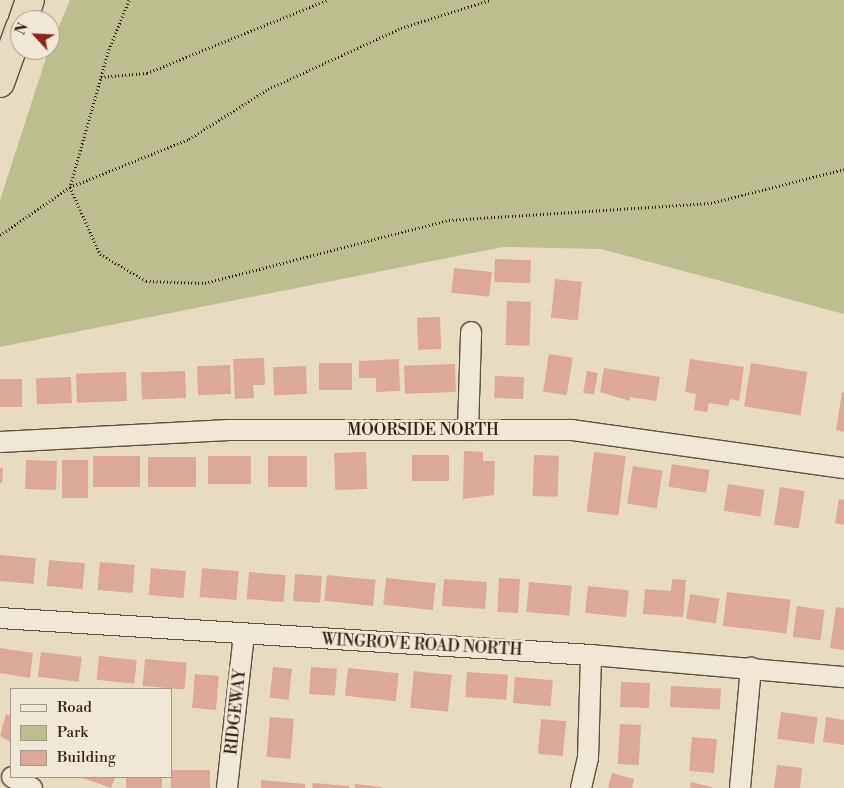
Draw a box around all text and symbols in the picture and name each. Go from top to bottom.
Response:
north arrow [10,10,60,60]
text: N [12,20,33,38]
street label: MOORSIDE NORTH [347,420,499,440]
street label: WINGROVE ROAD NORTH [321,630,523,660]
street label: RIDGEWAY [222,668,250,756]
legend [10,688,172,778]
text: Road [57,698,92,717]
text: Park [57,723,88,742]
text: Building [57,748,116,767]

